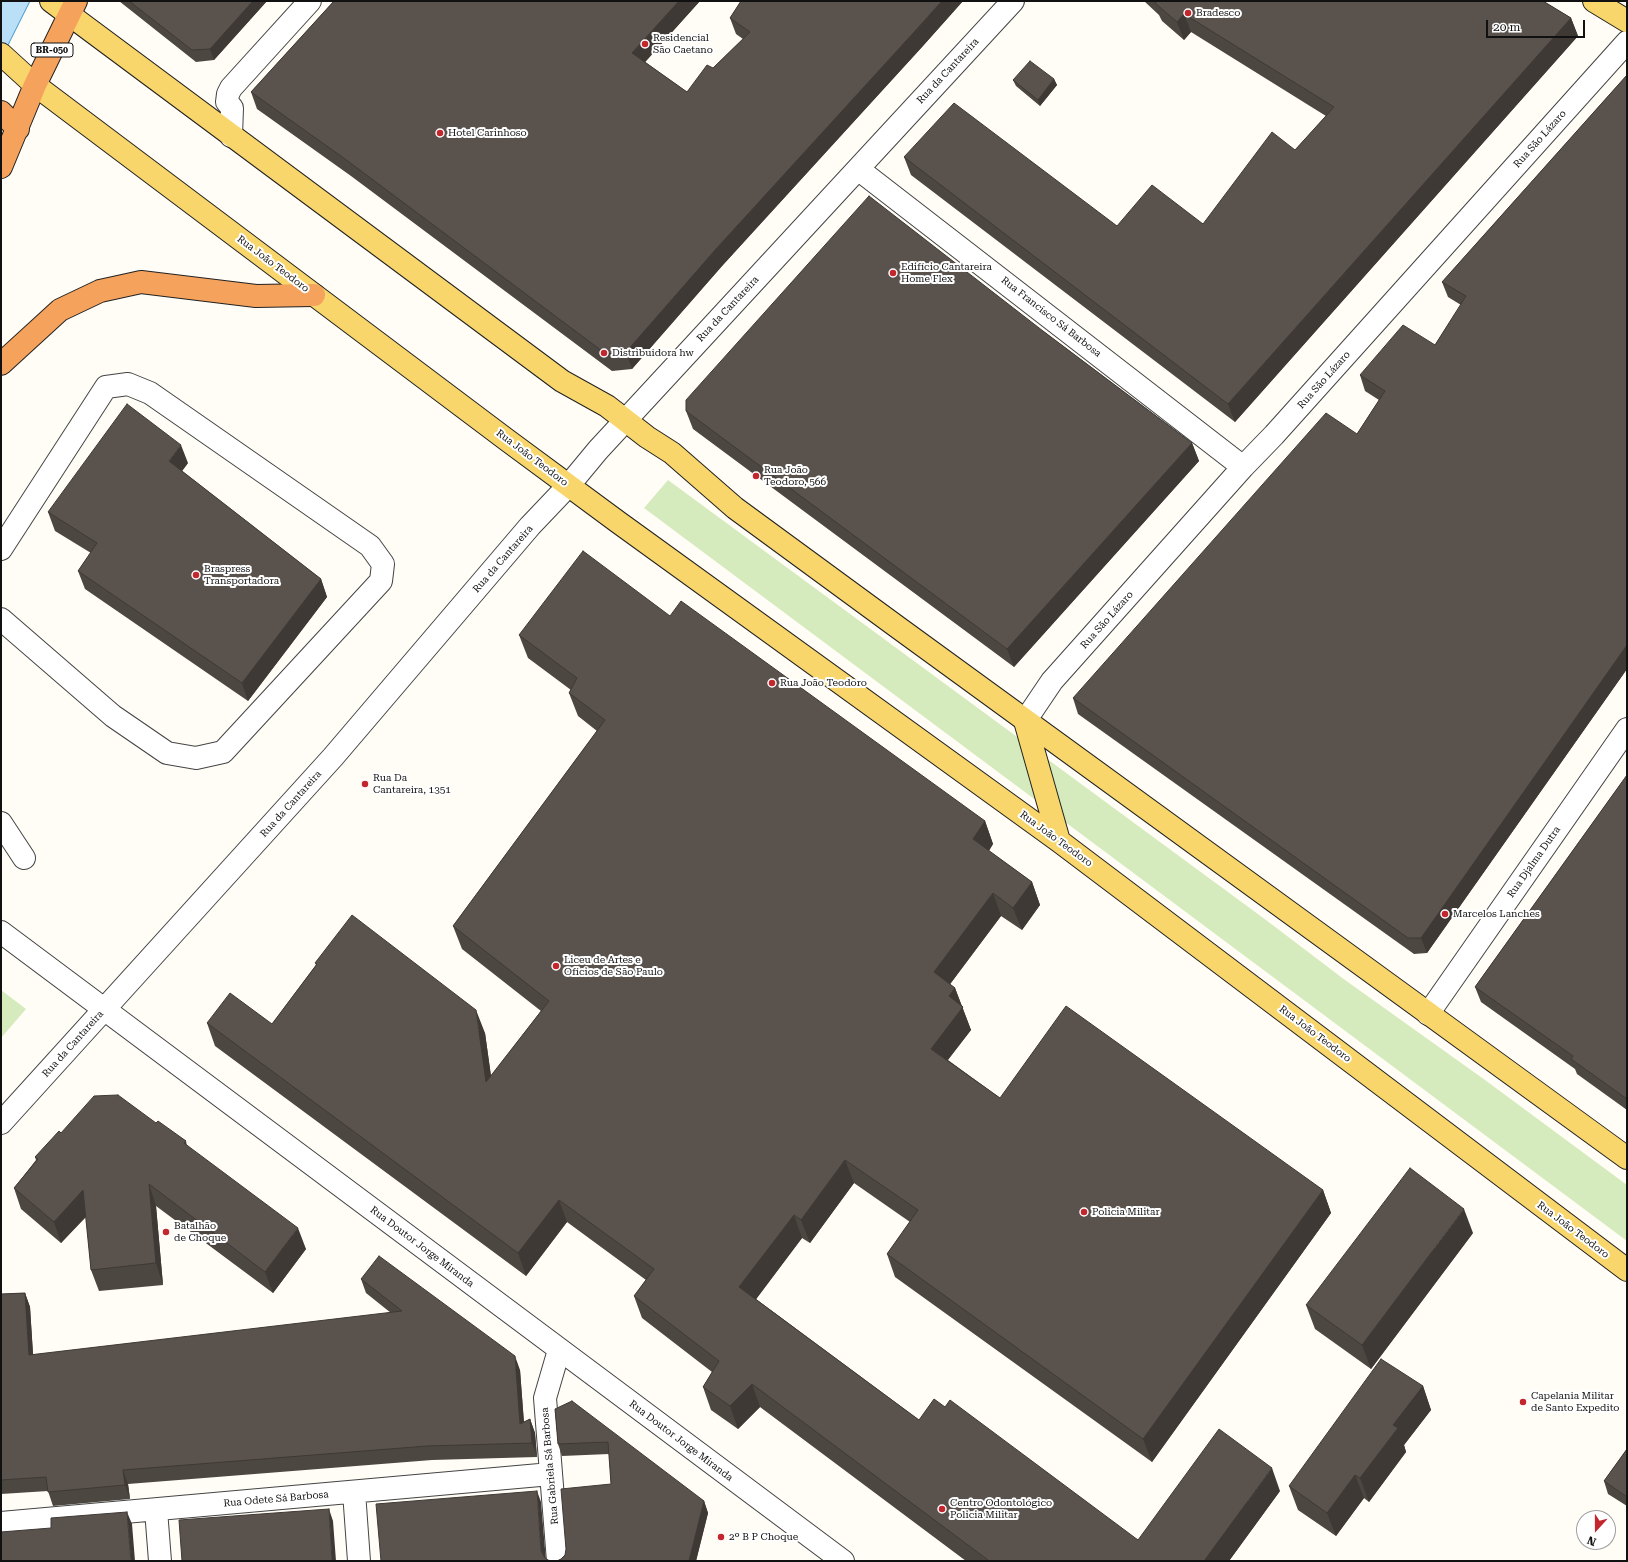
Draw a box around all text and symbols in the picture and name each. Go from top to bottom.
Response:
place label: Bradesco [1196,7,1240,19]
marker: Bradesco [1183,8,1193,18]
scale bar [1488,12,1587,38]
text: 20 m [1493,20,1520,34]
place label: Residencial São Caetano [653,32,713,56]
street label: Rua da Cantareira [914,36,982,106]
marker: Residencial São Caetano [640,39,650,49]
road number: BR-050 [31,43,73,57]
street label: Rua São Lázaro [1511,108,1569,170]
place label: Hotel Carinhoso [448,127,527,139]
marker: Hotel Carinhoso [435,128,445,138]
street label: Rua João Teodoro [235,233,311,295]
place label: Edifício Cantareira Home Flex [901,261,992,284]
marker: Edifício Cantareira Home Flex [888,268,898,278]
street label: Rua da Cantareira [694,274,762,344]
street label: Rua Francisco Sá Barbosa [999,274,1103,360]
place label: Distribuidora hw [612,347,694,359]
marker: Distribuidora hw [599,348,609,358]
street label: Rua São Lázaro [1295,349,1353,411]
street label: Rua João Teodoro [494,427,570,489]
place label: Rua João Teodoro, 566 [764,464,826,488]
marker: Rua João Teodoro, 566 [751,471,761,481]
street label: Rua da Cantareira [470,523,536,595]
place label: Braspress Transportadora [204,563,279,586]
marker: Braspress Transportadora [191,570,201,580]
street label: Rua São Lázaro [1078,589,1136,651]
place label: Rua João Teodoro [780,677,867,689]
marker: Rua João Teodoro [767,678,777,688]
street label: Rua da Cantareira [258,768,324,840]
place label: Rua Da Cantareira, 1351 [373,772,451,796]
marker: Rua Da Cantareira, 1351 [360,779,370,789]
street label: Rua João Teodoro [1017,809,1095,869]
street label: Rua Djalma Dutra [1505,824,1563,900]
place label: Marcelos Lanches [1453,908,1540,920]
marker: Marcelos Lanches [1440,909,1450,919]
place label: Liceu de Artes e Ofícios de São Paulo [564,954,663,978]
marker: Liceu de Artes e Ofícios de São Paulo [551,961,561,971]
street label: Rua João Teodoro [1277,1003,1353,1065]
street label: Rua da Cantareira [40,1008,106,1080]
street label: Rua João Teodoro [1535,1199,1611,1261]
street label: Rua Doutor Jorge Miranda [368,1204,476,1290]
place label: Policia Militar [1092,1206,1160,1218]
marker: Policia Militar [1079,1207,1089,1217]
place label: Batalhão de Choque [174,1220,226,1244]
marker: Batalhão de Choque [161,1227,171,1237]
place label: Capelania Militar de Santo Expedito [1531,1390,1619,1414]
marker: Capelania Militar de Santo Expedito [1518,1397,1528,1407]
street label: Rua Doutor Jorge Miranda [627,1398,735,1484]
street label: Rua Gabriela Sá Barbosa [539,1407,561,1525]
street label: Rua Odete Sá Barbosa [223,1488,329,1510]
place label: Centro Odontológico Policia Militar [950,1497,1052,1520]
marker: Centro Odontológico Policia Militar [937,1504,947,1514]
north arrow [1576,1510,1616,1550]
place label: 2º B P Choque [729,1531,798,1543]
marker: 2º B P Choque [716,1532,726,1542]
text: N [1586,1533,1598,1548]

